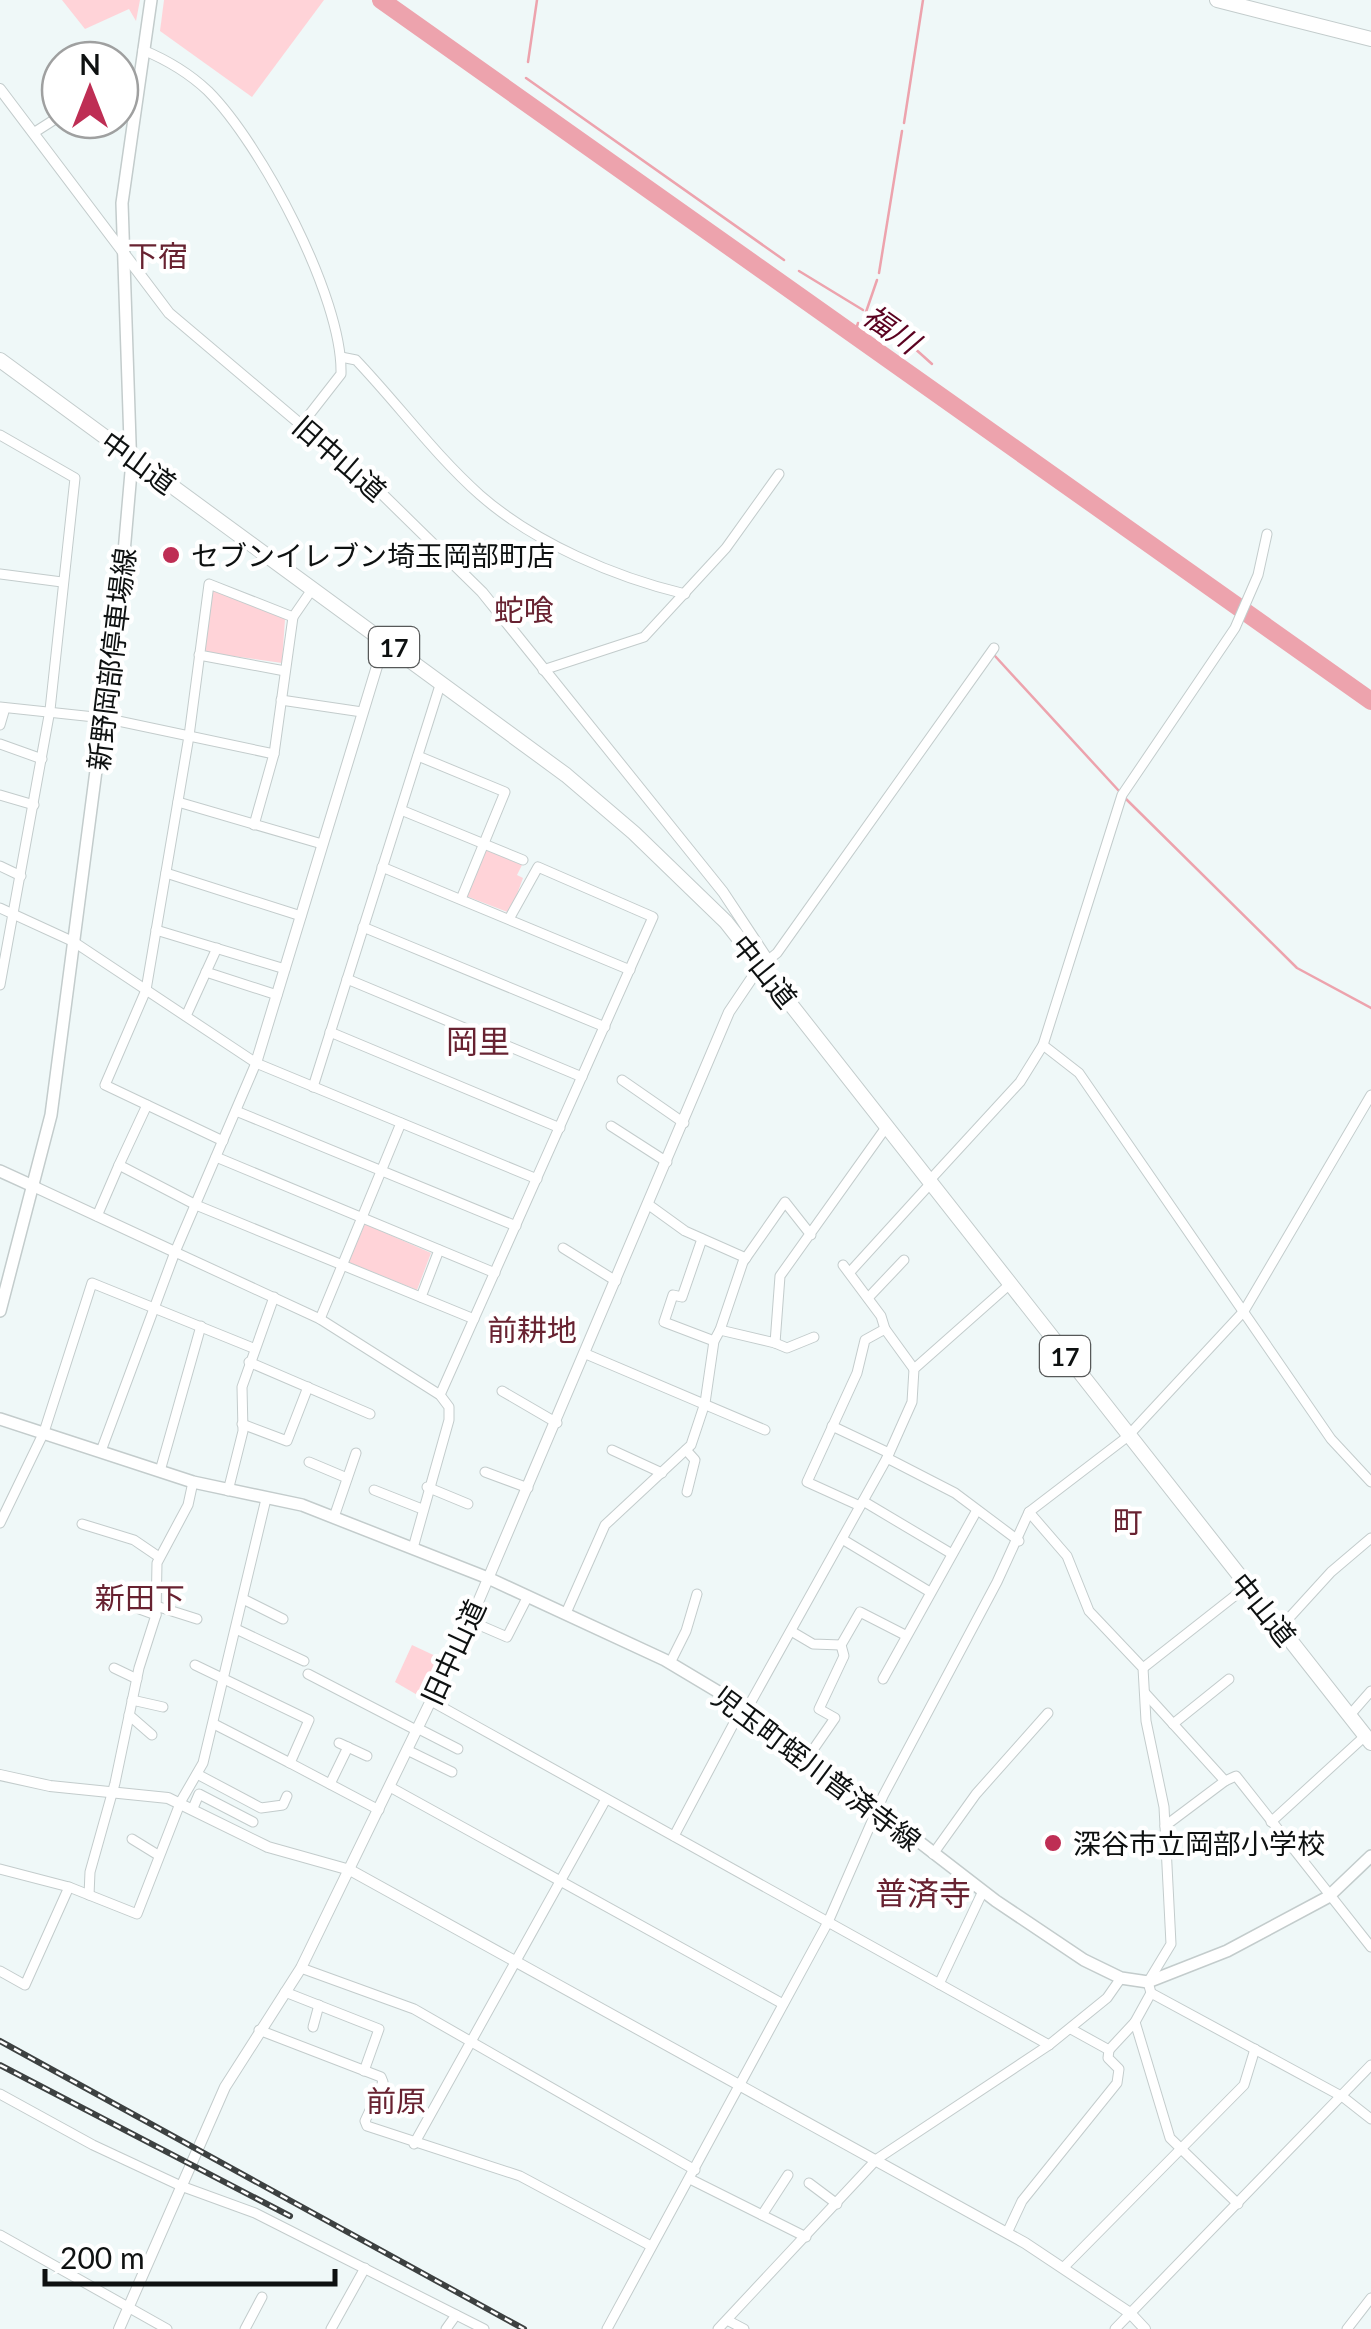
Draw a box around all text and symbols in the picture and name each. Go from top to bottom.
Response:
north arrow [40,40,140,140]
text: N [79,47,101,81]
district label: 下宿 [128,237,188,273]
water label: 福川 [857,296,929,362]
street label: 旧中山道 [287,408,393,508]
street label: 中山道 [95,424,183,500]
place label: セブンイレブン埼玉岡部町店 [191,538,555,572]
marker: セブンイレブン埼玉岡部町店 [160,544,182,566]
street label: 新野岡部停車場線 [80,546,142,772]
district label: 蛇喰 [494,591,554,627]
road number: 17 [369,627,419,667]
street label: 中山道 [725,928,805,1014]
district label: 岡里 [446,1021,510,1060]
district label: 前耕地 [487,1311,577,1347]
road number: 17 [1040,1336,1090,1376]
district label: 町 [1113,1503,1143,1539]
street label: 中山道 [1224,1566,1304,1652]
district label: 新田下 [95,1579,185,1615]
street label: 旧中山道 [414,1594,492,1710]
street label: 児玉町蛭川普済寺線 [706,1679,928,1857]
place label: 深谷市立岡部小学校 [1073,1826,1325,1860]
marker: 深谷市立岡部小学校 [1042,1832,1064,1854]
district label: 普済寺 [875,1873,971,1912]
district label: 前原 [366,2082,426,2118]
scale bar [45,2224,335,2286]
text: 200 m [60,2239,145,2275]

